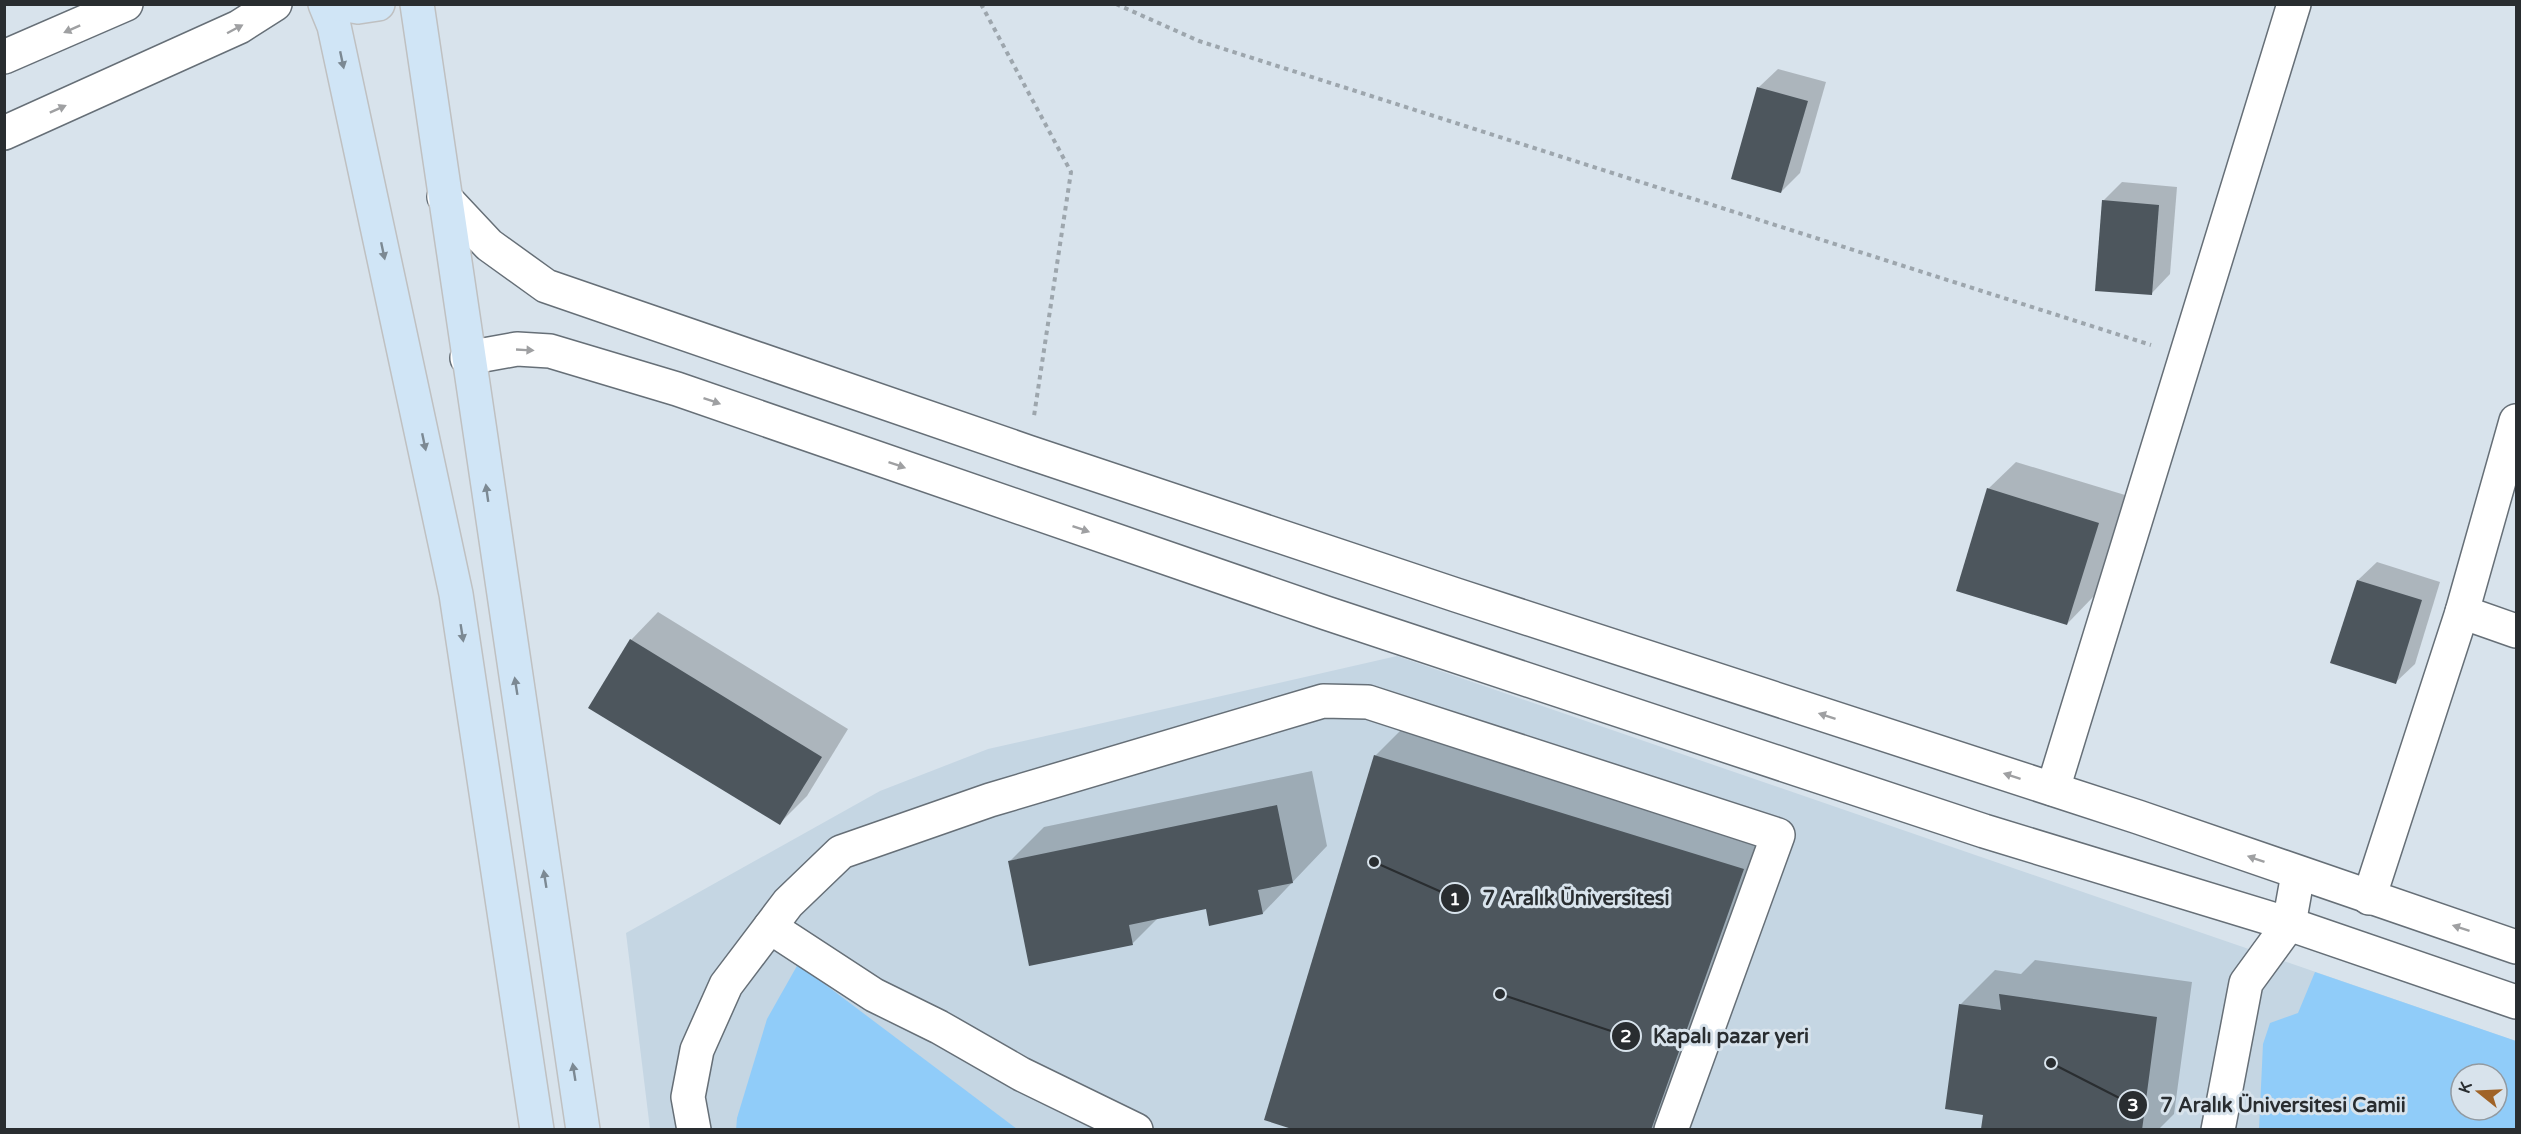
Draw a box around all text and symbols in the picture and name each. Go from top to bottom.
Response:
one-way arrow [63,24,81,34]
one-way arrow [227,24,244,34]
one-way arrow [337,51,347,70]
one-way arrow [49,104,67,114]
one-way arrow [379,242,388,261]
one-way arrow [515,345,534,354]
one-way arrow [703,397,721,407]
one-way arrow [419,432,429,451]
one-way arrow [888,460,906,470]
one-way arrow [483,484,492,503]
one-way arrow [1072,524,1090,534]
one-way arrow [458,623,467,642]
one-way arrow [511,676,520,695]
one-way arrow [1818,711,1836,720]
one-way arrow [2003,771,2021,780]
one-way arrow [2247,853,2265,863]
one-way arrow [540,869,549,888]
callout: 7 Aralık Üniversitesi [1440,879,1681,917]
text: 7 Aralık Üniversitesi [1483,886,1669,911]
text: 1 [1449,888,1461,910]
one-way arrow [2452,923,2470,933]
callout: Kapalı pazar yeri [1611,1017,1821,1055]
text: 2 [1620,1025,1632,1047]
text: Kapalı pazar yeri [1653,1025,1809,1049]
one-way arrow [570,1062,579,1081]
north arrow [2449,1062,2509,1122]
text: K [2455,1079,2477,1096]
callout: 7 Aralık Üniversitesi Camii [2118,1086,2417,1124]
text: 7 Aralık Üniversitesi Camii [2160,1093,2406,1118]
text: 3 [2127,1094,2139,1116]

